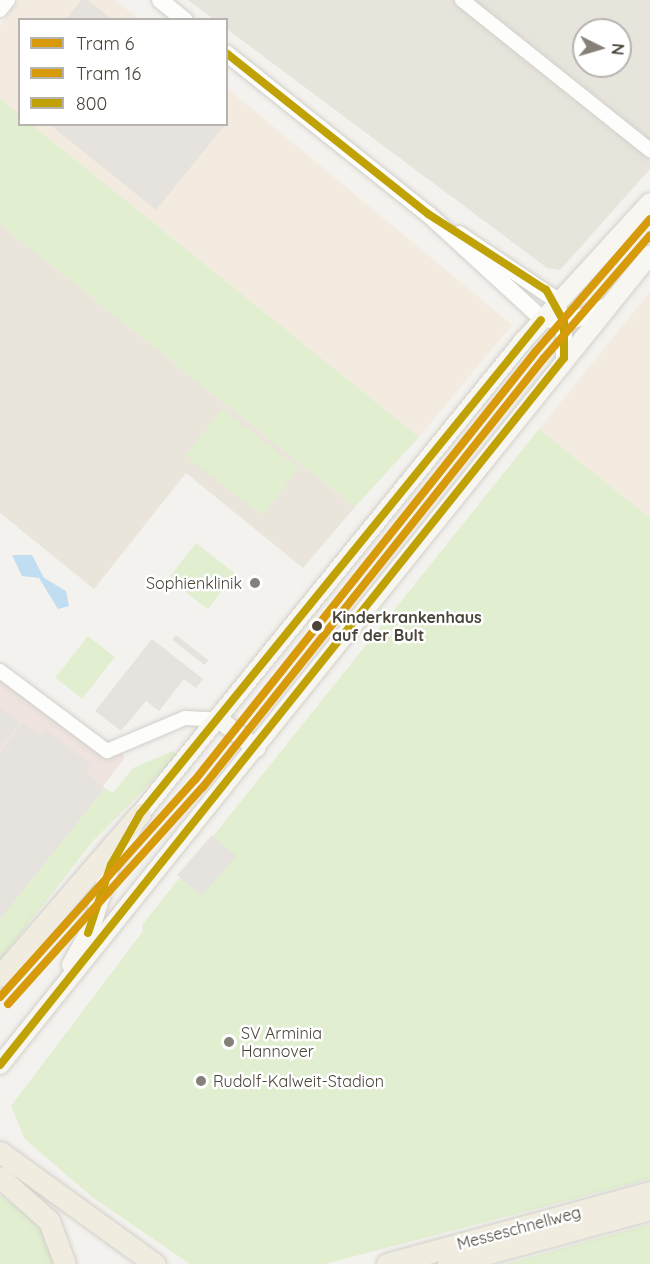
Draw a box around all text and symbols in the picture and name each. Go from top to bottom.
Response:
legend [18,18,228,126]
north arrow [572,18,632,78]
text: Tram 6 [76,32,134,55]
text: N [607,43,628,56]
text: Tram 16 [76,62,141,85]
text: 800 [76,92,107,115]
place label: Sophienklinik [146,573,242,593]
marker: Sophienklinik [246,574,264,592]
place label: Kinderkrankenhaus auf der Bult [332,607,482,645]
marker: Kinderkrankenhaus auf der Bult [307,616,327,636]
place label: SV Arminia Hannover [241,1023,322,1061]
marker: SV Arminia Hannover [222,1035,236,1049]
place label: Rudolf-Kalweit-Stadion [213,1071,384,1091]
marker: Rudolf-Kalweit-Stadion [194,1074,208,1088]
street label: Messeschnellweg [455,1202,583,1254]

